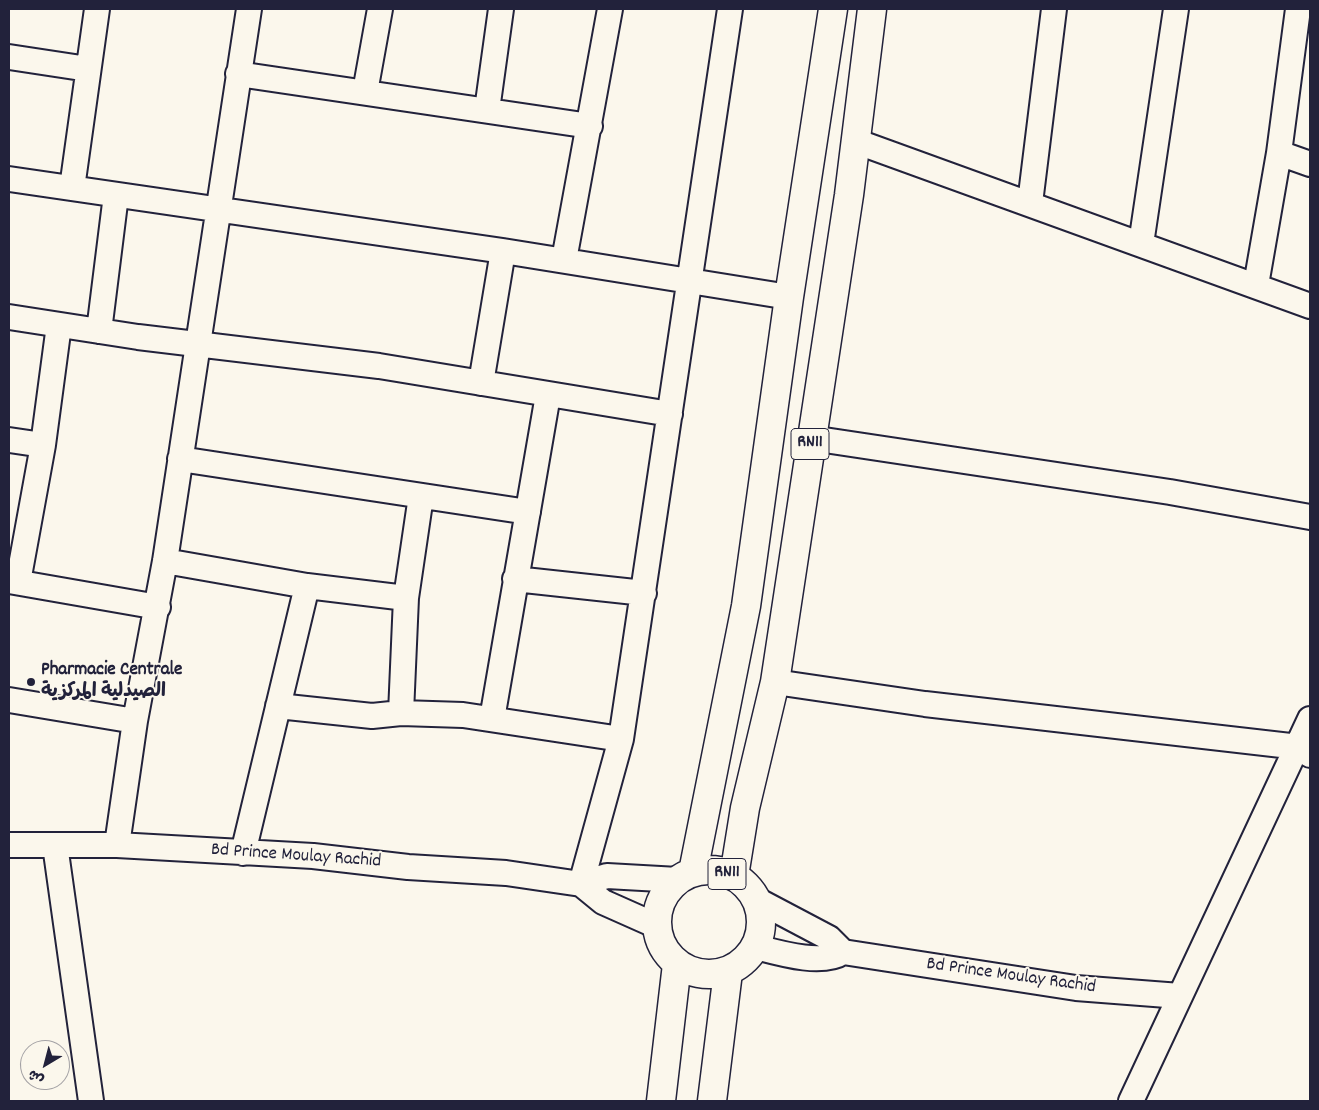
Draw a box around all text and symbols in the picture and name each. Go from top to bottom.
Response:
road number: RN11 [791,428,829,459]
place label: Pharmacie Centrale الصيدلية المركزية [41,660,182,704]
marker: Pharmacie Centrale الصيدلية المركزية [25,676,37,688]
street label: Bd Prince Moulay Rachid [210,840,382,874]
road number: RN11 [708,859,746,890]
street label: Bd Prince Moulay Rachid [925,954,1097,1000]
north arrow [20,1040,70,1090]
text: ش [24,1064,49,1089]

